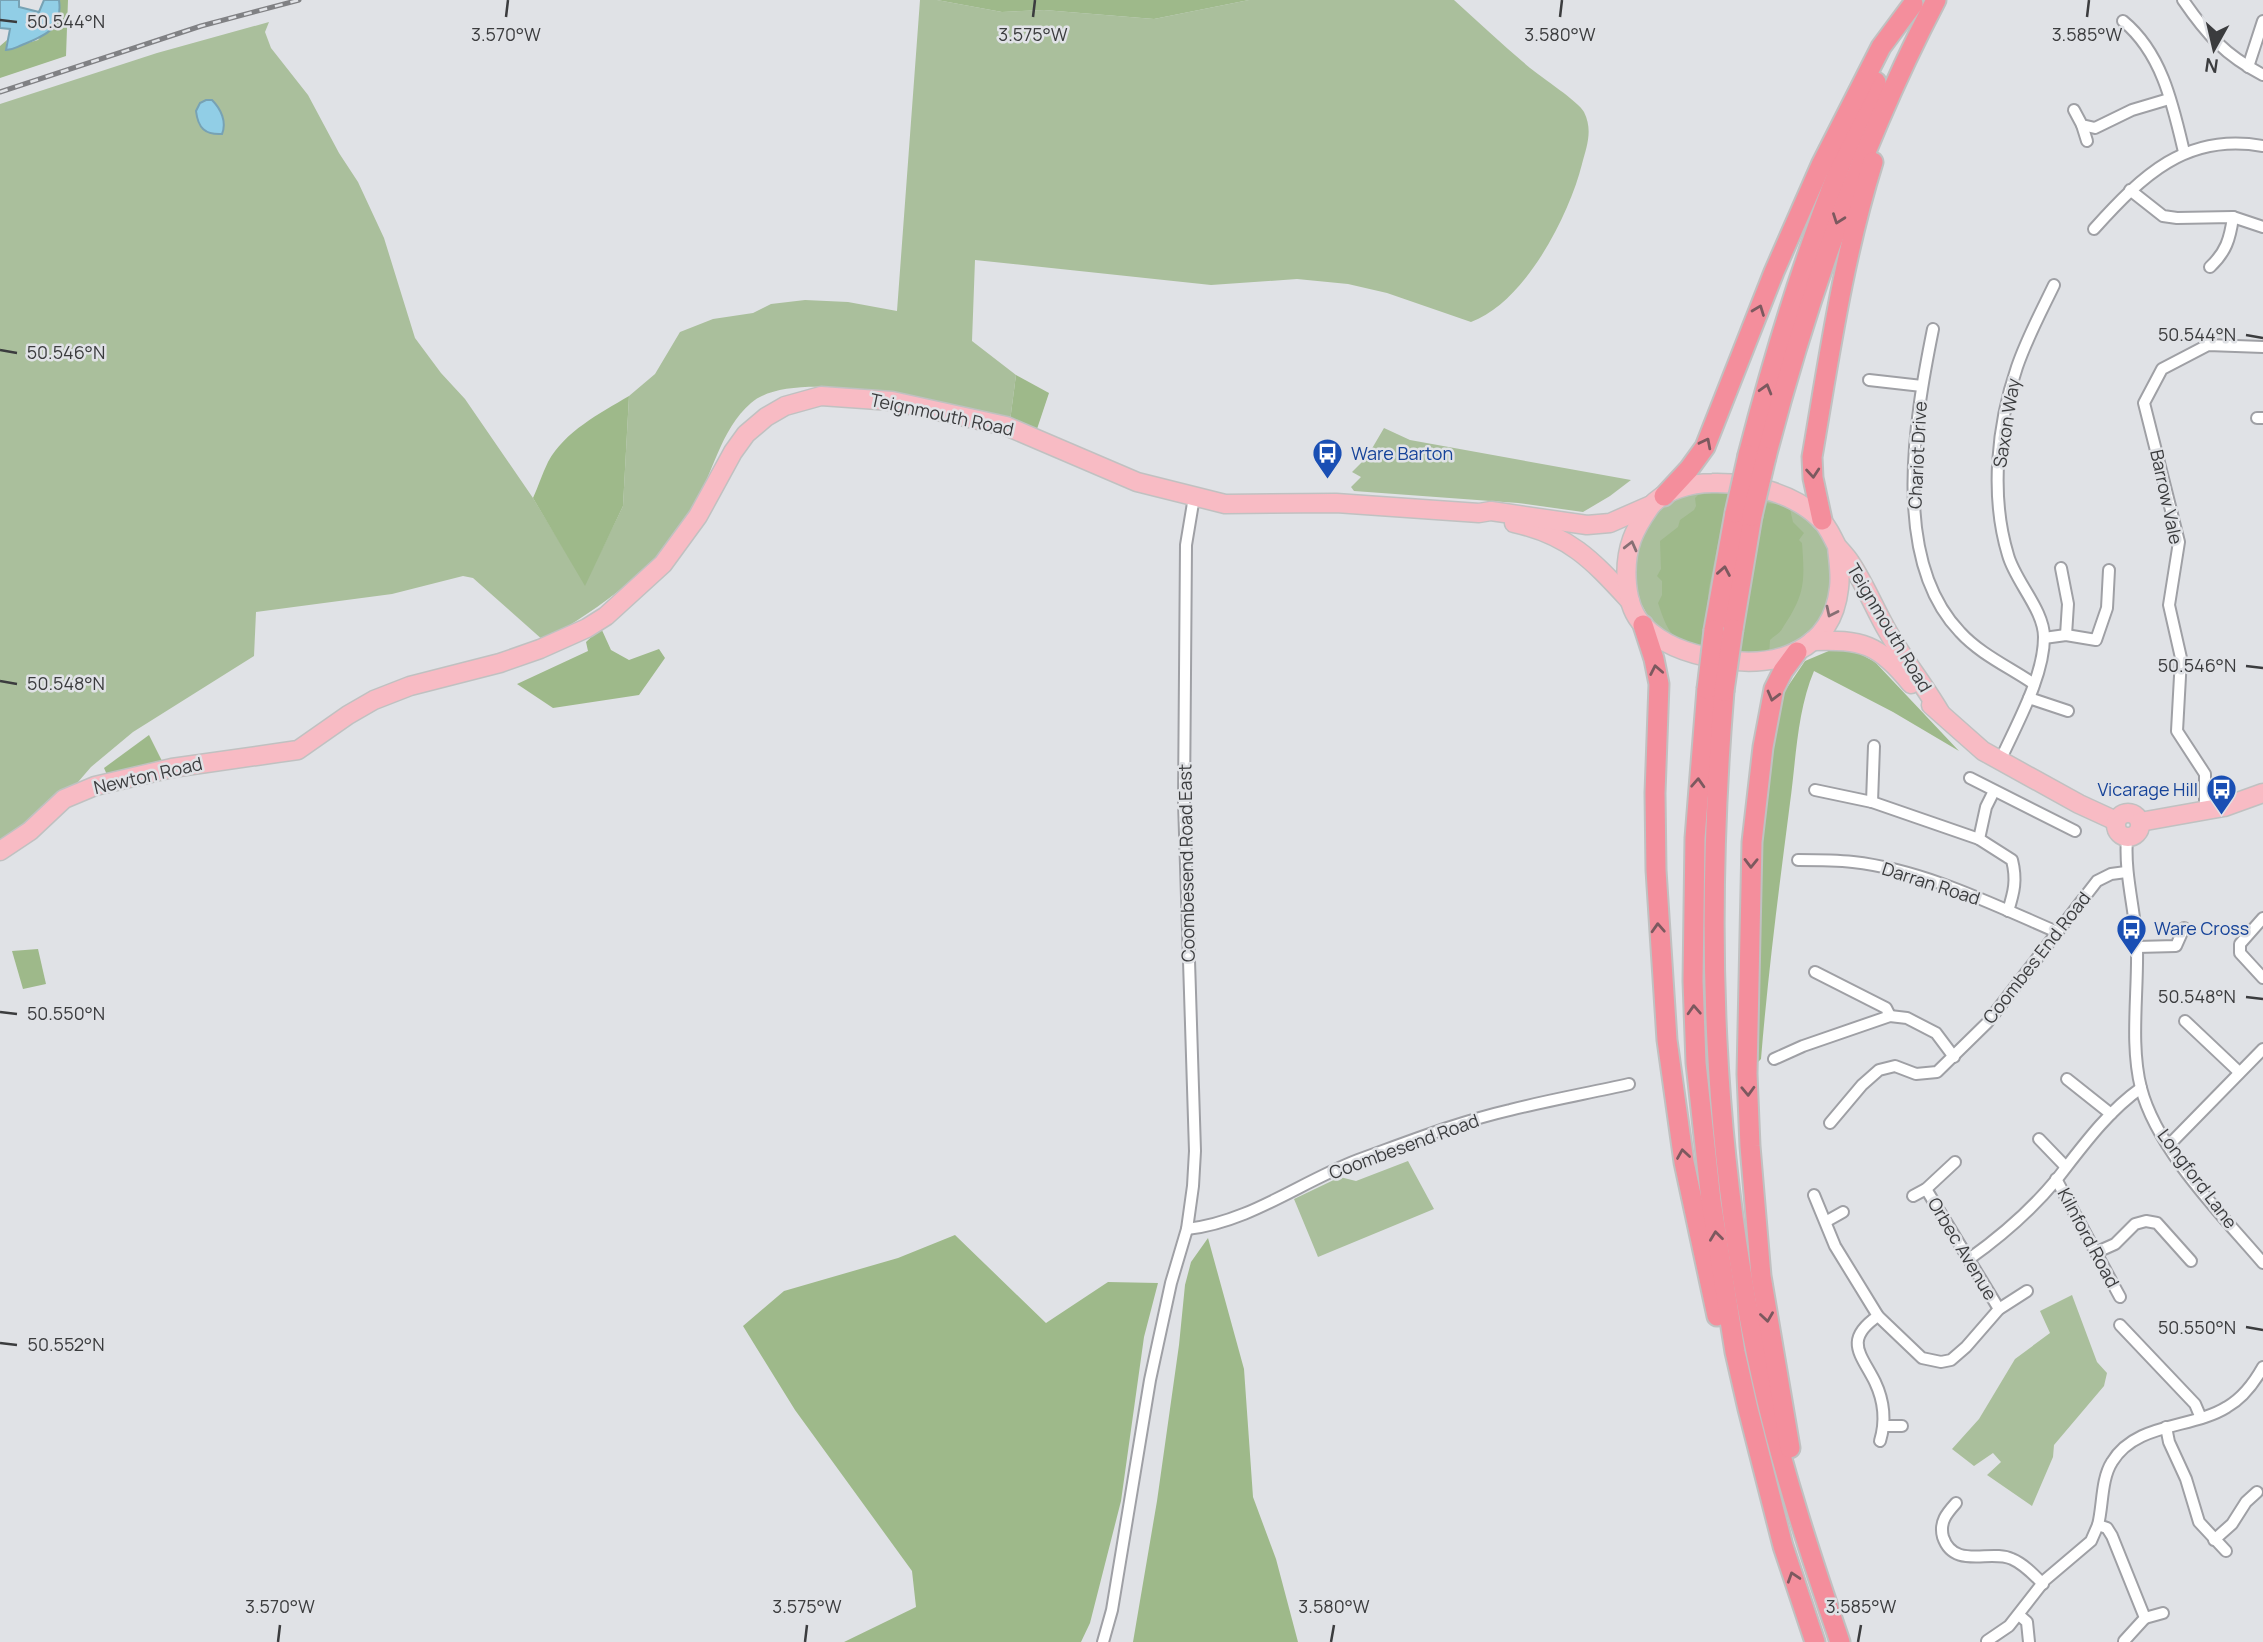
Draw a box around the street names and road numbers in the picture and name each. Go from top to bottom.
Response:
street label: Saxon Way [1987,376,2025,469]
street label: Teignmouth Road [868,387,1016,441]
street label: Chariot Drive [1902,400,1932,509]
street label: Barrow Vale [2145,447,2189,546]
street label: Teignmouth Road [1842,559,1938,696]
street label: Newton Road [91,751,204,799]
street label: Coombesend Road East [1172,764,1200,962]
street label: Darran Road [1879,856,1983,910]
street label: Coombes End Road [1977,886,2095,1028]
street label: Coombesend Road [1325,1108,1482,1184]
street label: Longford Lane [2152,1124,2243,1233]
street label: Kilnford Road [2053,1183,2125,1292]
street label: Orbec Avenue [1923,1193,2003,1304]

